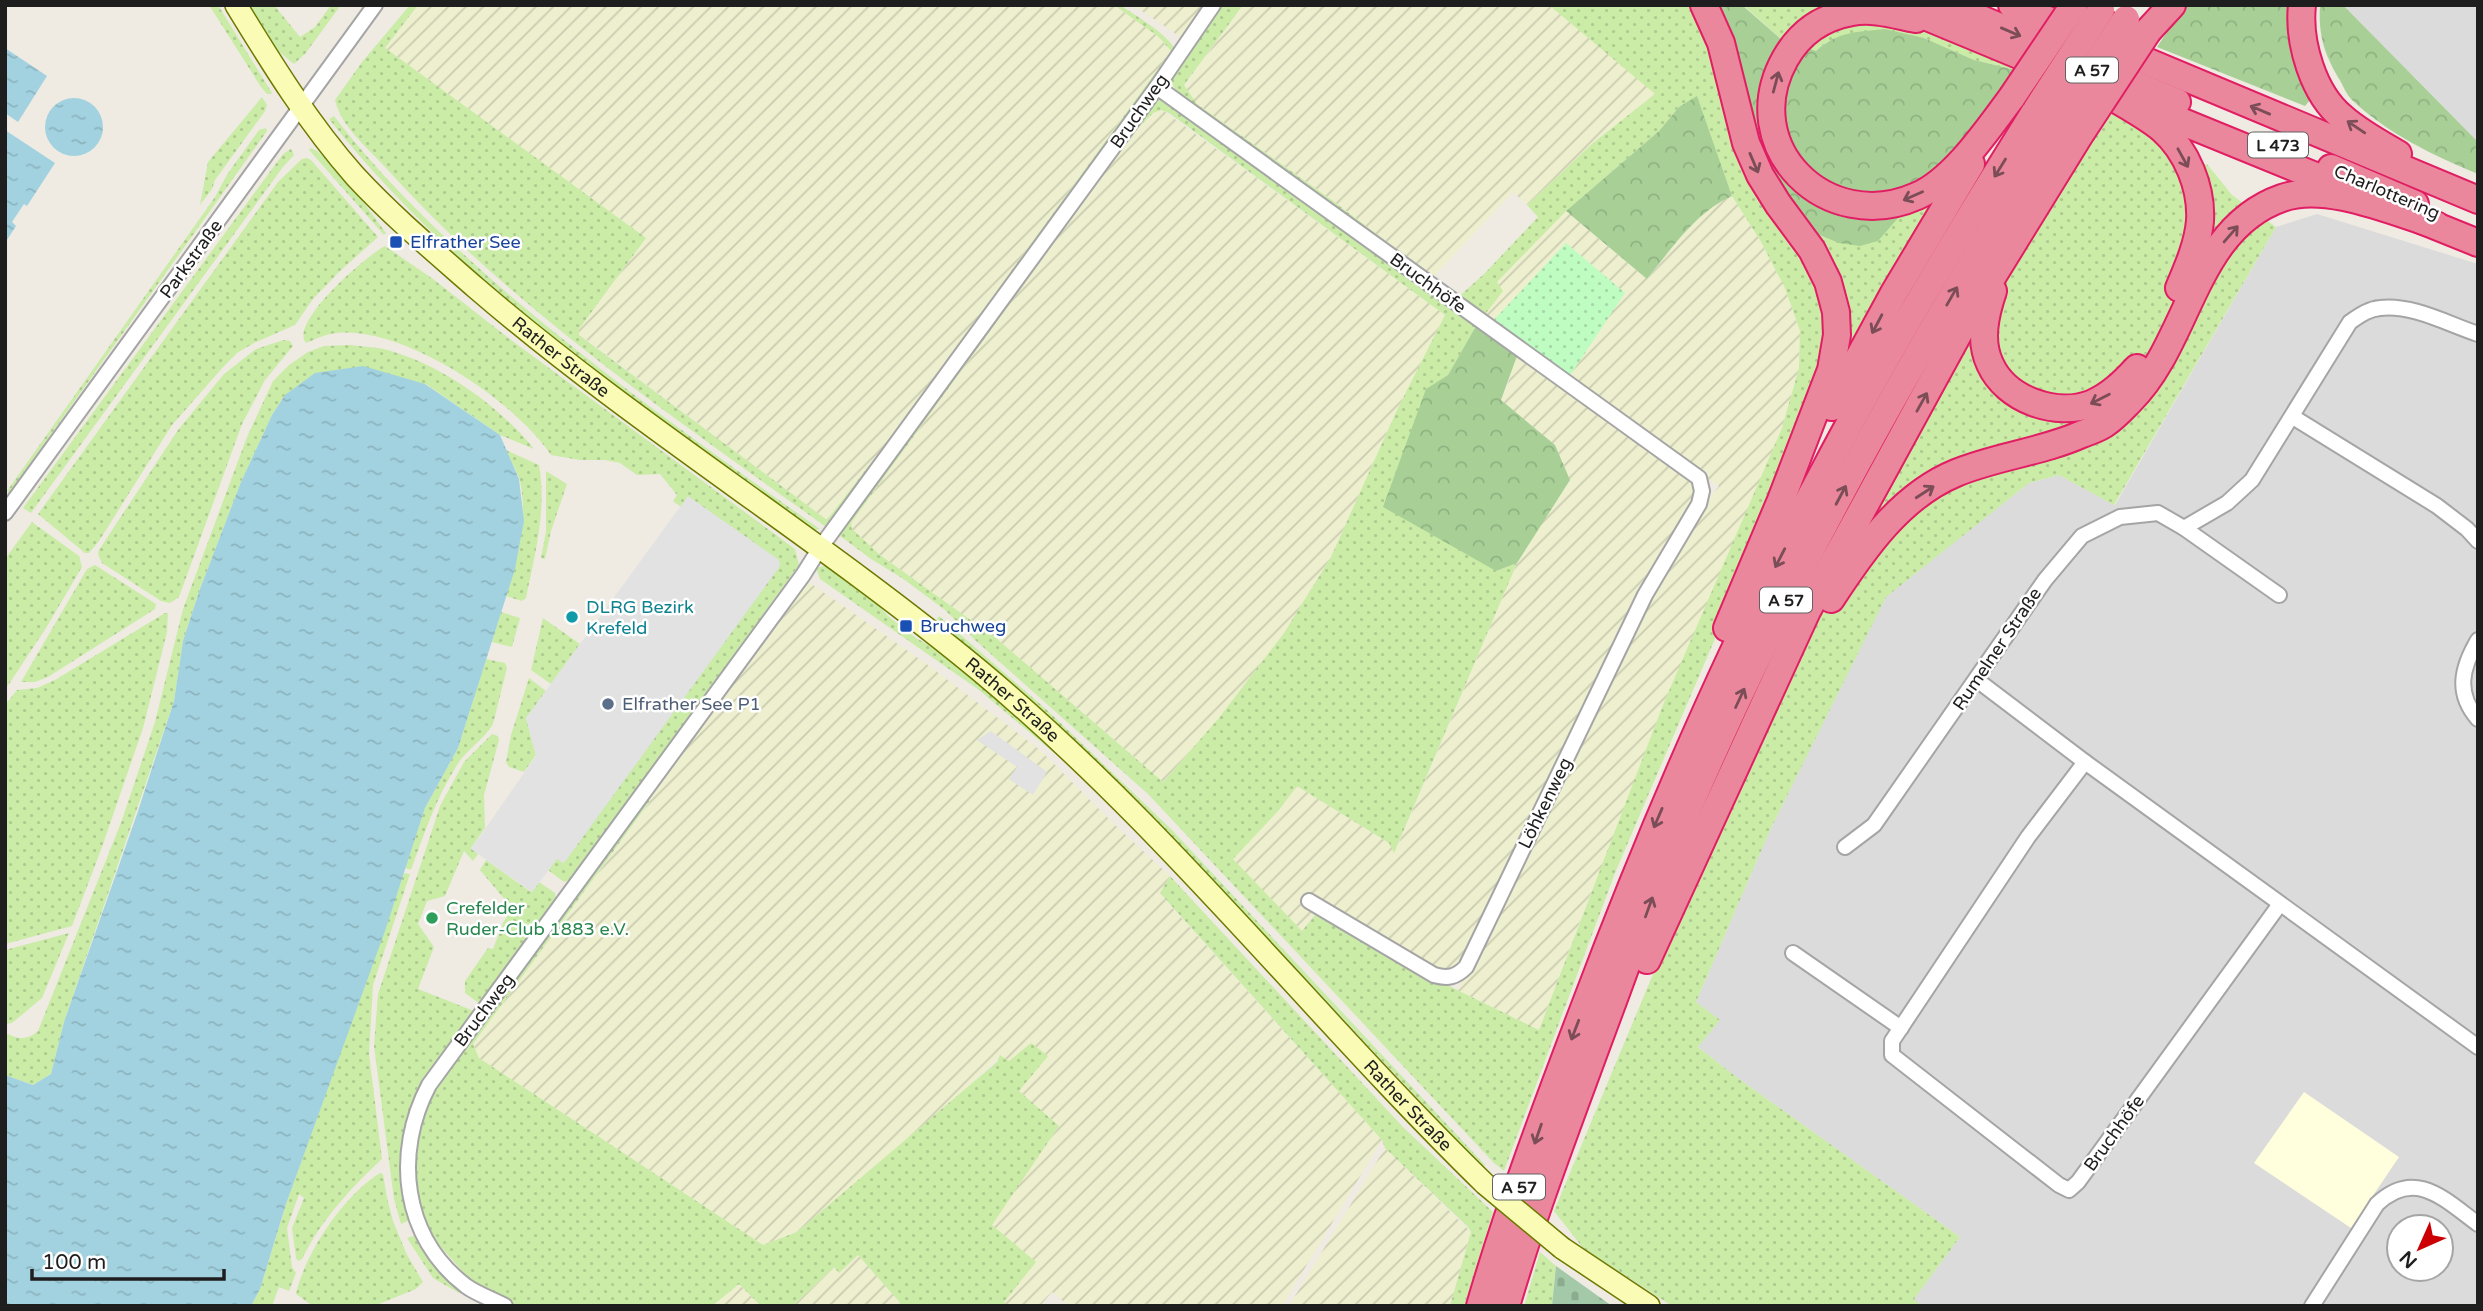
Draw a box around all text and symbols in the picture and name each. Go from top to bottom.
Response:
one-way arrow [2000,26,2021,39]
road number: A 57 [2066,58,2118,82]
street label: Bruchweg [1105,69,1173,153]
one-way arrow [1770,71,1783,93]
one-way arrow [2249,102,2271,115]
one-way arrow [2347,120,2366,135]
road number: L 473 [2248,132,2308,158]
one-way arrow [2177,147,2190,168]
one-way arrow [1749,152,1762,173]
one-way arrow [1992,157,2006,177]
street label: Charlottering [2331,160,2443,224]
one-way arrow [1903,191,1924,204]
street label: Parkstraße [155,215,227,303]
one-way arrow [2223,225,2239,243]
place label: Elfrather See [410,231,521,253]
marker: Elfrather See [388,234,404,250]
street label: Bruchhöfe [1385,248,1471,318]
one-way arrow [1946,286,1959,307]
street label: Rather Straße [508,312,614,402]
one-way arrow [1870,314,1884,334]
one-way arrow [1915,392,1929,412]
one-way arrow [2090,393,2111,406]
one-way arrow [1915,484,1934,499]
one-way arrow [1835,485,1848,506]
one-way arrow [1772,547,1786,567]
street label: Rumelner Straße [1948,583,2046,715]
road number: A 57 [1760,587,1812,612]
place label: DLRG Bezirk Krefeld [586,596,694,639]
marker: DLRG Bezirk Krefeld [564,609,580,625]
place label: Bruchweg [920,615,1006,637]
marker: Bruchweg [898,618,914,634]
street label: Rather Straße [961,652,1064,747]
one-way arrow [1733,688,1747,709]
place label: Elfrather See P1 [622,693,761,715]
marker: Elfrather See P1 [600,696,616,712]
street label: Löhkenweg [1514,754,1576,852]
one-way arrow [1651,807,1664,828]
one-way arrow [1643,896,1656,918]
place label: Crefelder Ruder-Club 1883 e.V. [446,897,629,940]
marker: Crefelder Ruder-Club 1883 e.V. [424,910,440,926]
street label: Bruchweg [449,969,519,1051]
one-way arrow [1568,1018,1581,1040]
street label: Rather Straße [1359,1055,1457,1156]
street label: Bruchhöfe [2079,1090,2149,1176]
one-way arrow [1531,1122,1543,1144]
road number: A 57 [1493,1175,1545,1200]
north arrow [2385,1213,2455,1283]
scale bar [32,1238,224,1282]
text: N [2396,1246,2422,1272]
text: 100 m [42,1250,106,1275]

